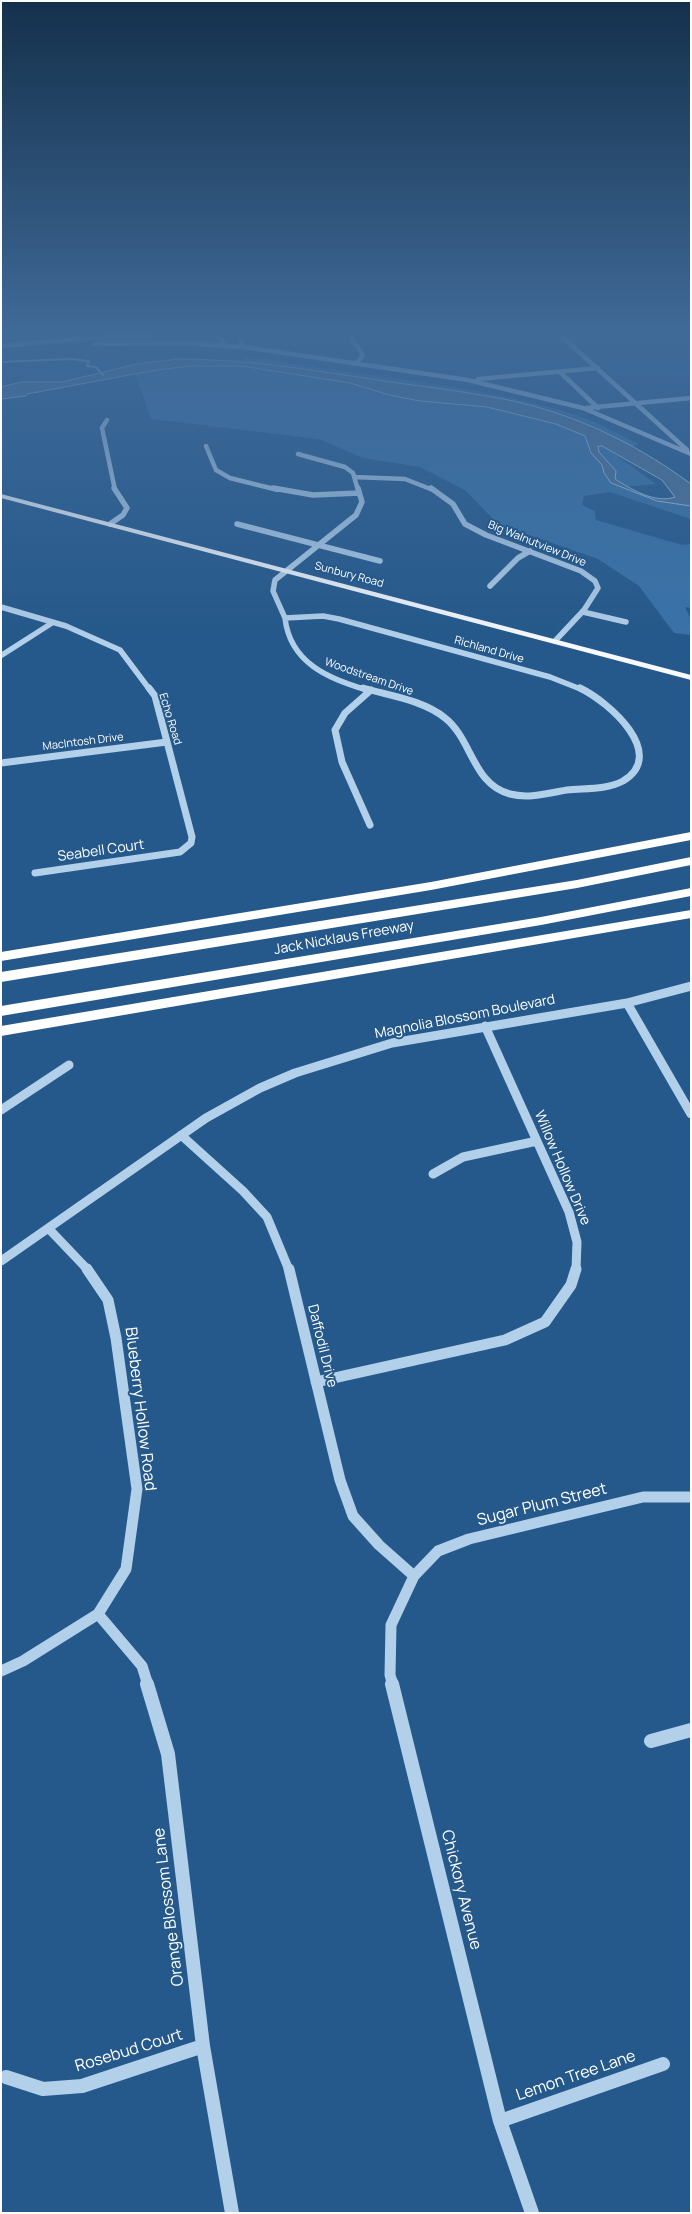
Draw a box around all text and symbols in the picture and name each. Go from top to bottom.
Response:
street label: Big Walnutview Drive [486,518,588,570]
street label: Sunbury Road [313,559,385,591]
street label: Richland Drive [453,634,525,666]
street label: Woodstream Drive [323,656,415,698]
street label: Echo Road [156,691,184,747]
street label: MacIntosh Drive [42,730,124,754]
street label: Seabell Court [56,837,146,865]
street label: Jack Nicklaus Freeway [273,917,415,959]
street label: Magnolia Blossom Boulevard [373,991,557,1043]
street label: Willow Hollow Drive [530,1108,594,1228]
street label: Daffodil Drive [304,1303,340,1389]
street label: Blueberry Hollow Road [120,1326,160,1492]
street label: Sugar Plum Street [475,1480,609,1530]
street label: Orange Blossom Lane [150,1827,188,1987]
street label: Chickory Avenue [437,1828,485,1952]
street label: Rosebud Court [73,2026,185,2076]
street label: Lemon Tree Lane [514,2047,638,2105]

